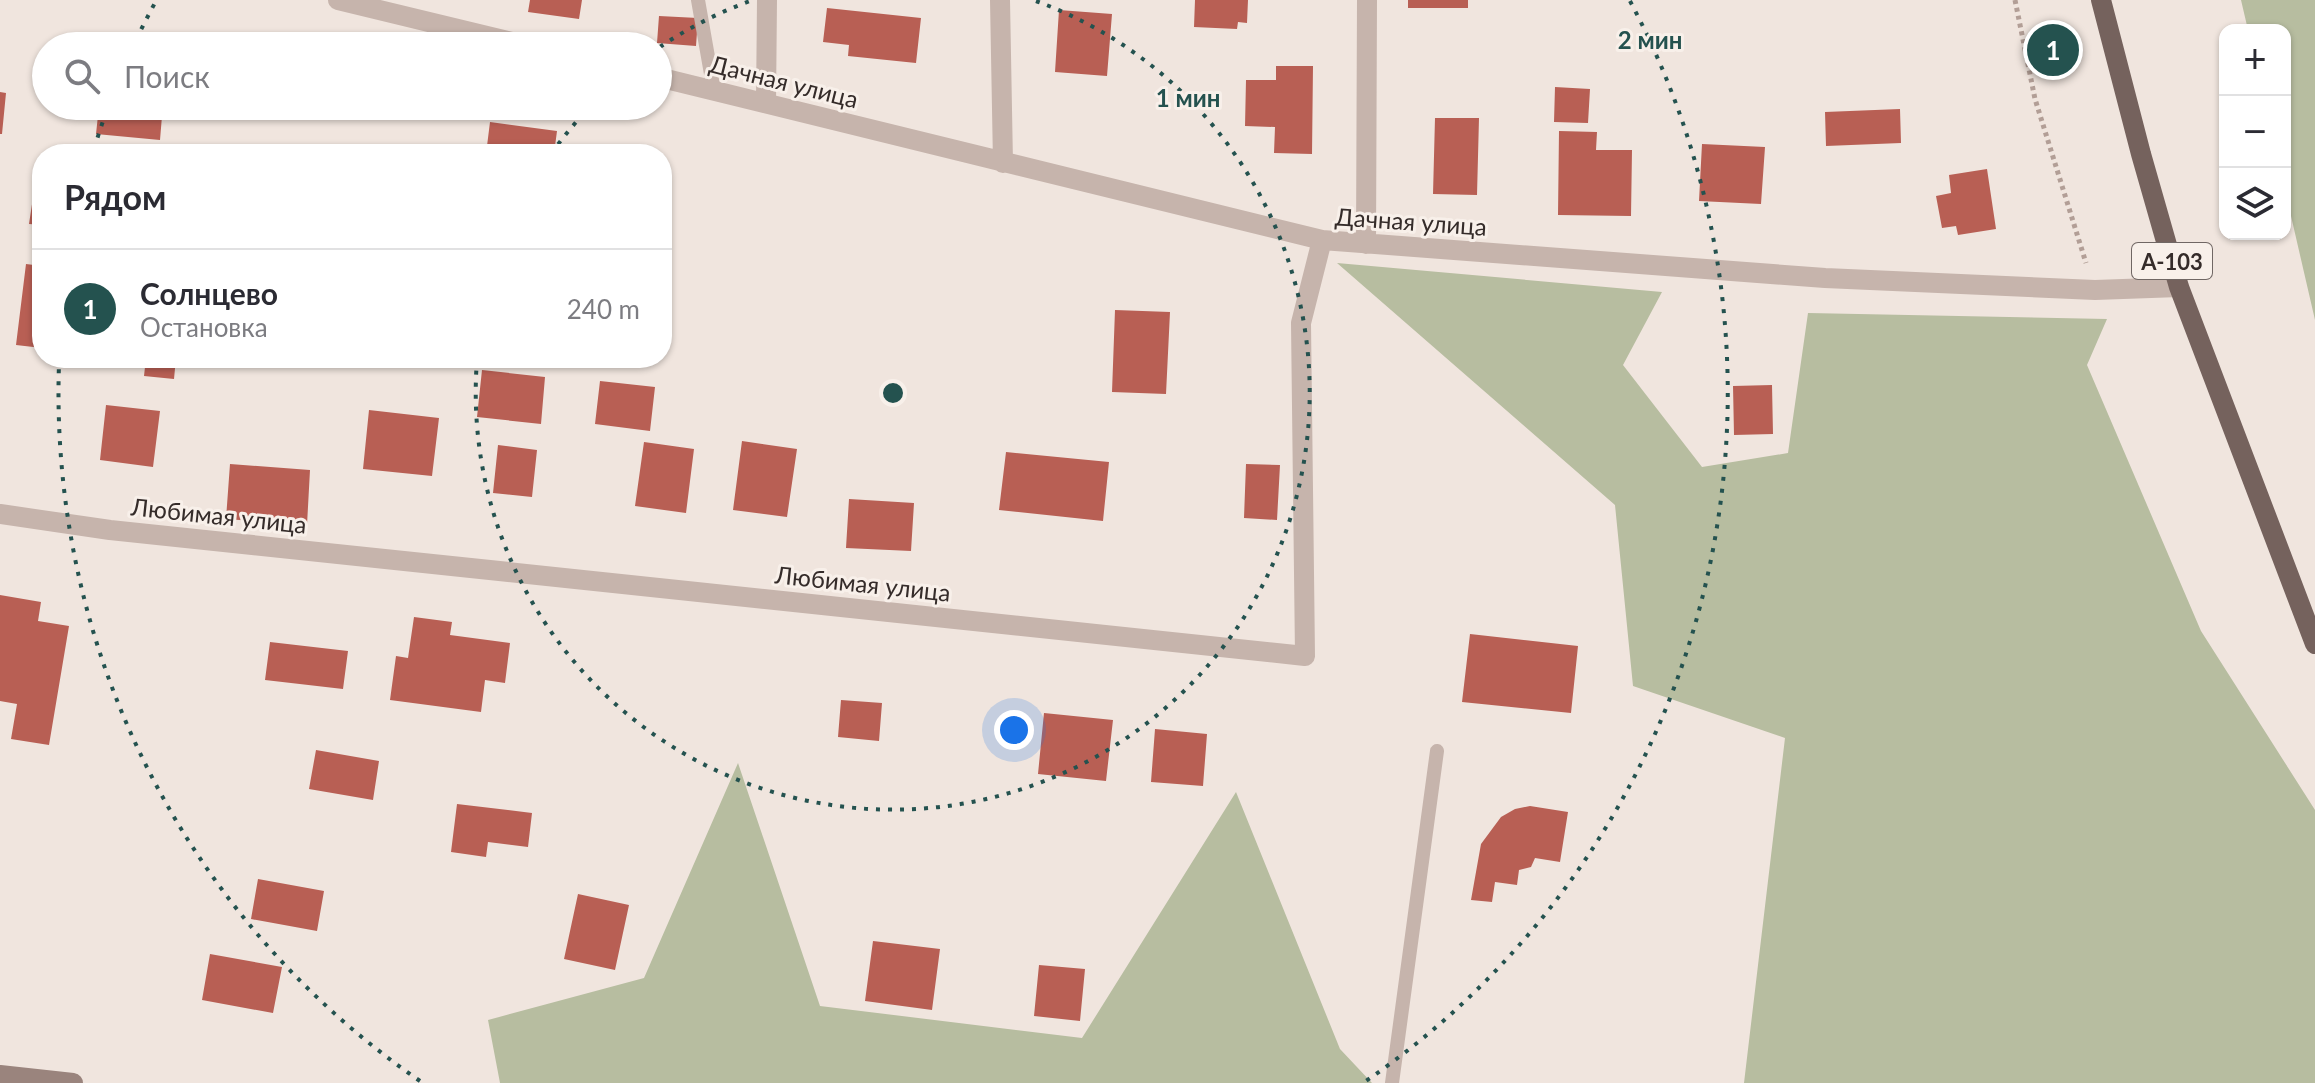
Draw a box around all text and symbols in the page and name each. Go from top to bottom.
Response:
pin: 1 [2027,20,2079,80]
map controls [2219,24,2291,240]
button: + [2219,24,2291,96]
text: 2 мин [1618,25,1682,54]
search box [32,32,672,120]
street label: Дачная улица [707,49,861,113]
icon: search [60,54,104,98]
text: Поиск [124,58,210,94]
text: 1 мин [1156,83,1220,112]
button: − [2219,96,2291,168]
button: layers [2219,168,2291,240]
text: Рядом [64,176,166,217]
street label: Дачная улица [1334,201,1488,241]
road number: А-103 [2132,243,2212,279]
text: Солнцево [140,275,278,311]
text: 1 [82,293,98,325]
text: 240 m [567,293,640,325]
text: Остановка [140,311,268,343]
centre of rings [879,379,907,407]
street label: Любимая улица [129,491,308,539]
street label: Любимая улица [773,559,952,607]
your location [994,710,1034,750]

